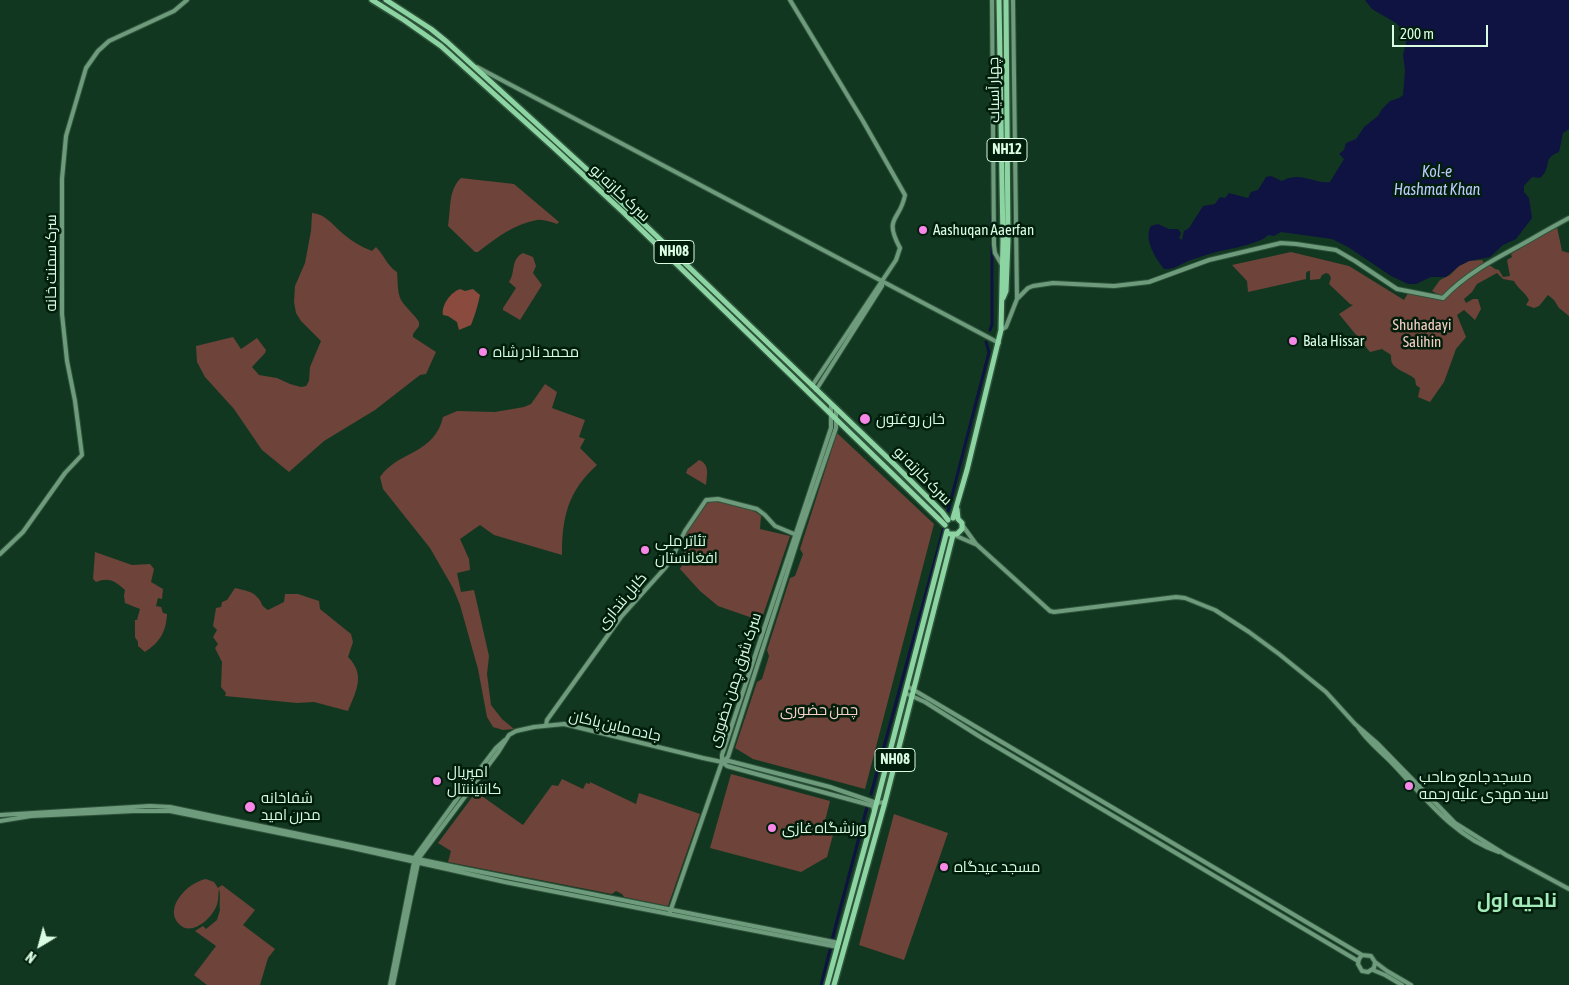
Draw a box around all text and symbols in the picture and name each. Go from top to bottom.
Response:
scale bar [1394,15,1490,47]
text: 200 m [1400,25,1434,42]
street label: چهار آسیاب [984,57,1004,123]
road number: NH12 [987,138,1027,162]
street label: سرک کارته نو [586,161,654,225]
water label: Kol-e Hashmat Khan [1394,162,1480,200]
street label: سرک سمنت خانه [42,214,60,312]
place label: Aashuqan Aaerfan [933,221,1034,239]
marker: Aashuqan Aaerfan [917,224,929,236]
road number: NH08 [654,240,694,264]
park label: Shuhadayi Salihin [1393,316,1451,351]
place label: Bala Hissar [1303,332,1364,350]
marker: Bala Hissar [1287,335,1299,347]
place label: محمد نادر شاه [493,343,579,361]
marker: محمد نادر شاه [477,346,489,358]
place label: خان روغتون [876,410,945,428]
marker: خان روغتون [858,412,872,426]
street label: سرک کارته نو [890,443,956,509]
place label: تئاتر ملی افغانستان [655,532,718,567]
marker: تئاتر ملی افغانستان [639,544,651,556]
street label: کابل ننداری [593,569,651,633]
street label: سرک شرق چمن حضوری [705,611,765,749]
park label: چمن حضوری [780,701,858,719]
street label: جاده ماین پاکان [567,707,663,745]
road number: NH08 [875,748,915,772]
place label: امپریال کانتیننتال [447,763,501,798]
place label: مسجد جامع صاحب سید مهدی علیه رحمه [1419,768,1549,803]
marker: امپریال کانتیننتال [431,775,443,787]
marker: مسجد جامع صاحب سید مهدی علیه رحمه [1403,780,1415,792]
place label: شفاخانه مدرن امید [261,789,321,824]
marker: شفاخانه مدرن امید [243,800,257,814]
place label: ورزشگاه غازی [782,819,867,837]
marker: ورزشگاه غازی [766,822,778,834]
place label: مسجد عیدگاه [954,858,1040,876]
marker: مسجد عیدگاه [938,861,950,873]
district label: ناحیه اول [1477,889,1557,913]
north arrow [15,920,65,970]
text: N [23,948,39,966]

